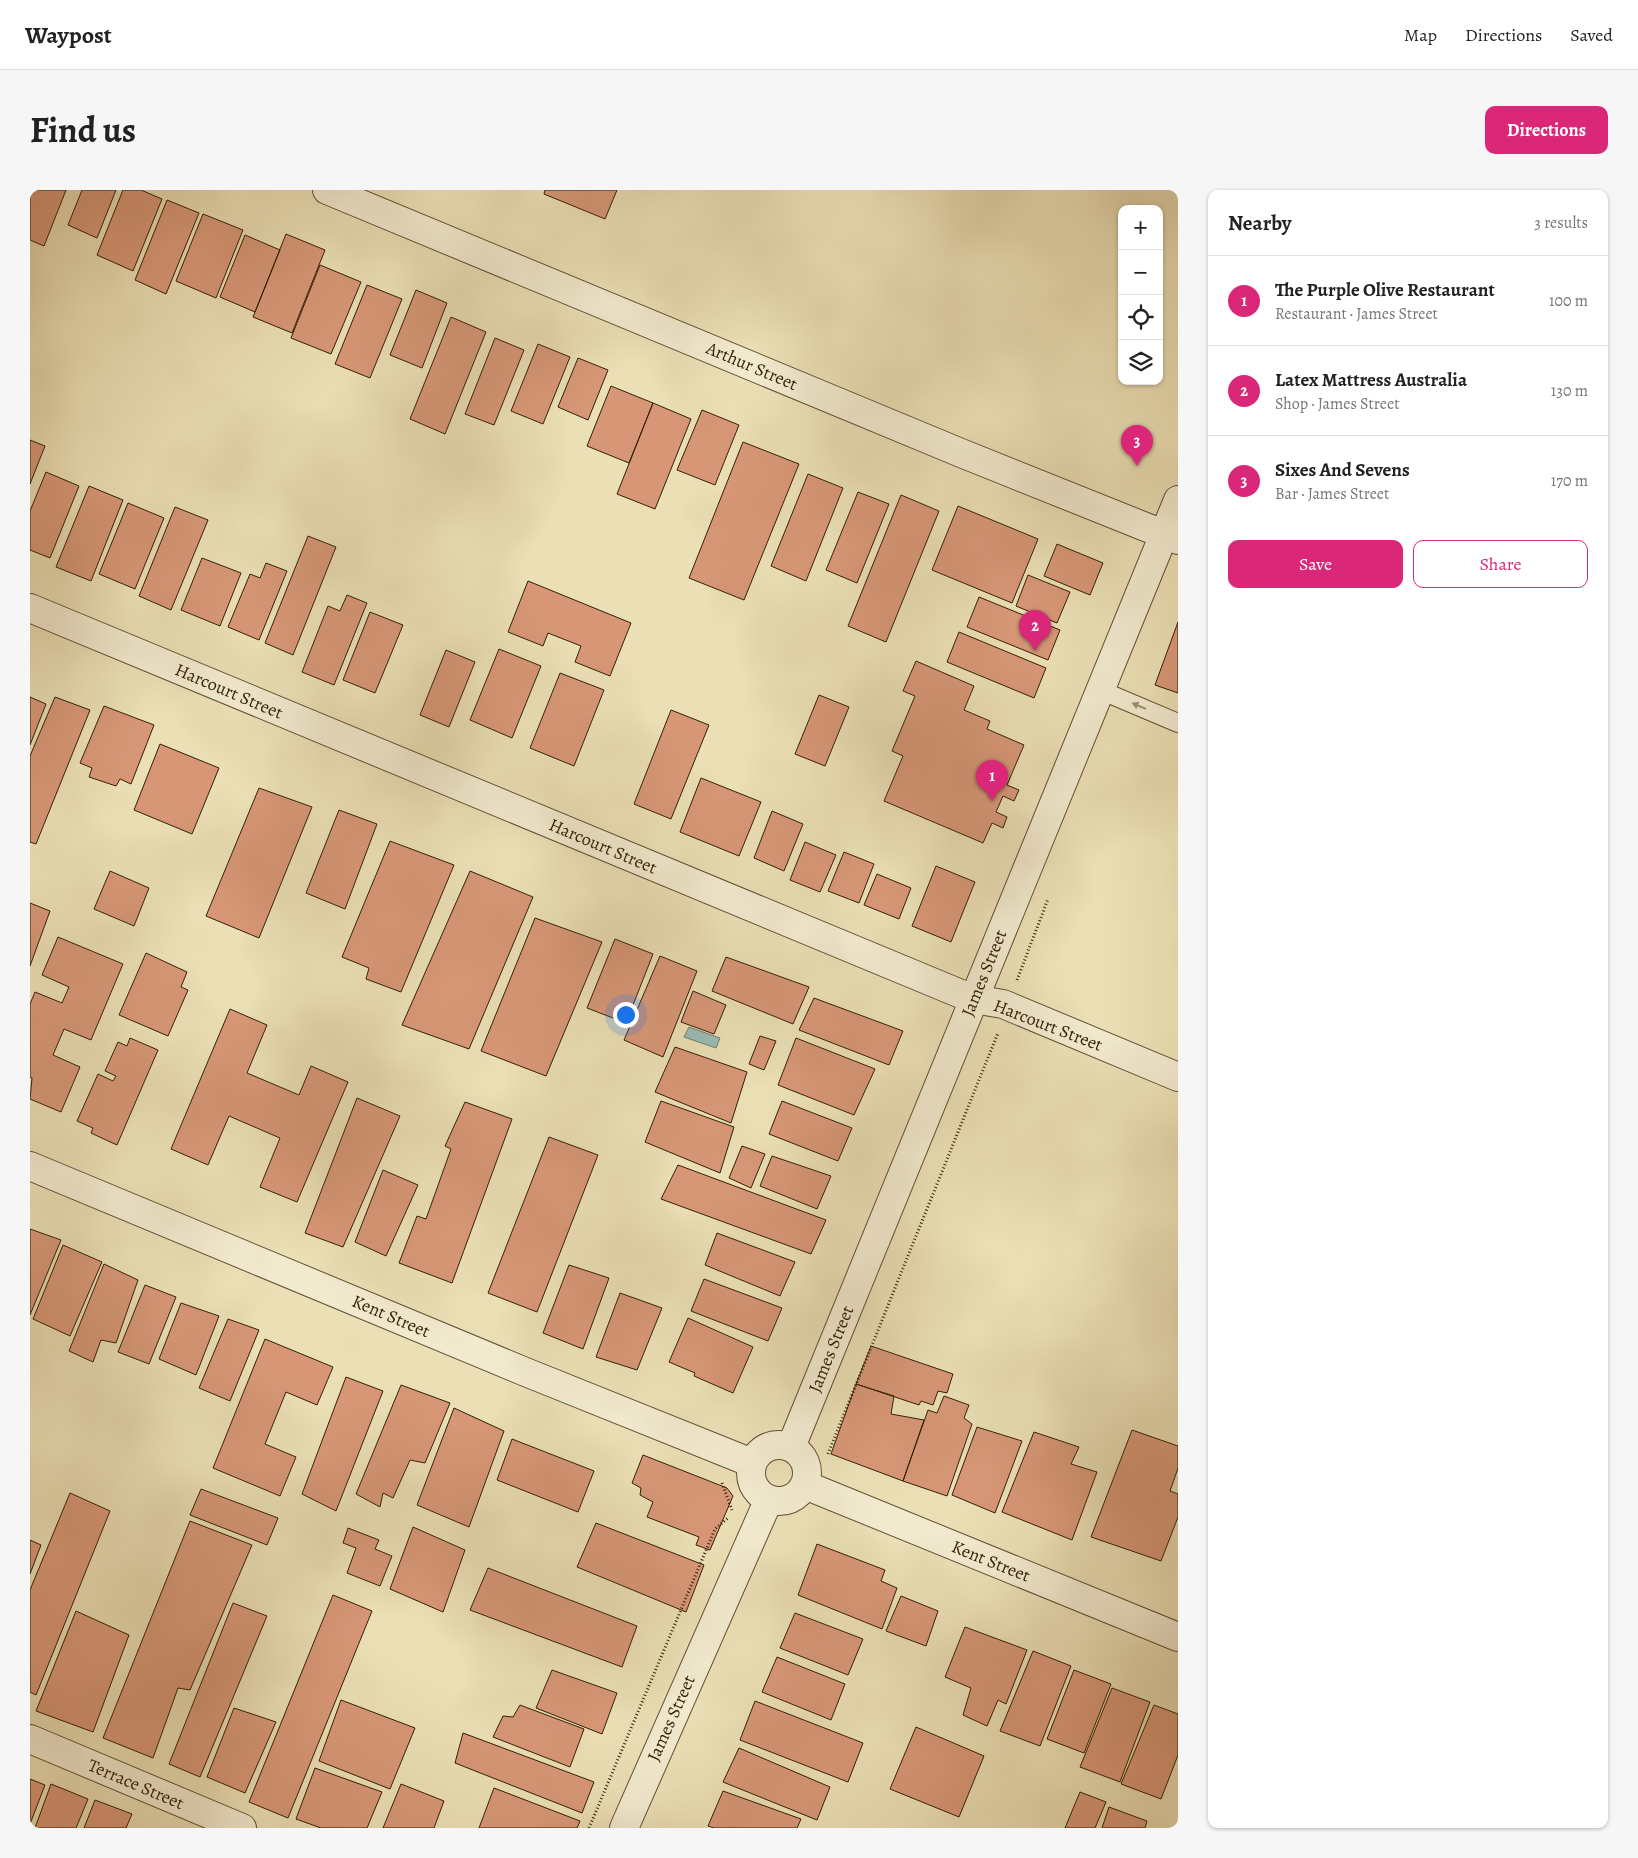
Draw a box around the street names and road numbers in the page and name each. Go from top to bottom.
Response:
street label: Arthur Street [702,336,801,396]
street label: Harcourt Street [171,657,287,725]
street label: Harcourt Street [545,812,661,880]
street label: James Street [956,926,1012,1020]
street label: Harcourt Street [990,993,1106,1057]
street label: Kent Street [348,1289,434,1343]
street label: James Street [803,1302,859,1396]
street label: Kent Street [948,1534,1034,1588]
street label: James Street [641,1671,701,1765]
street label: Terrace Street [84,1753,188,1815]

